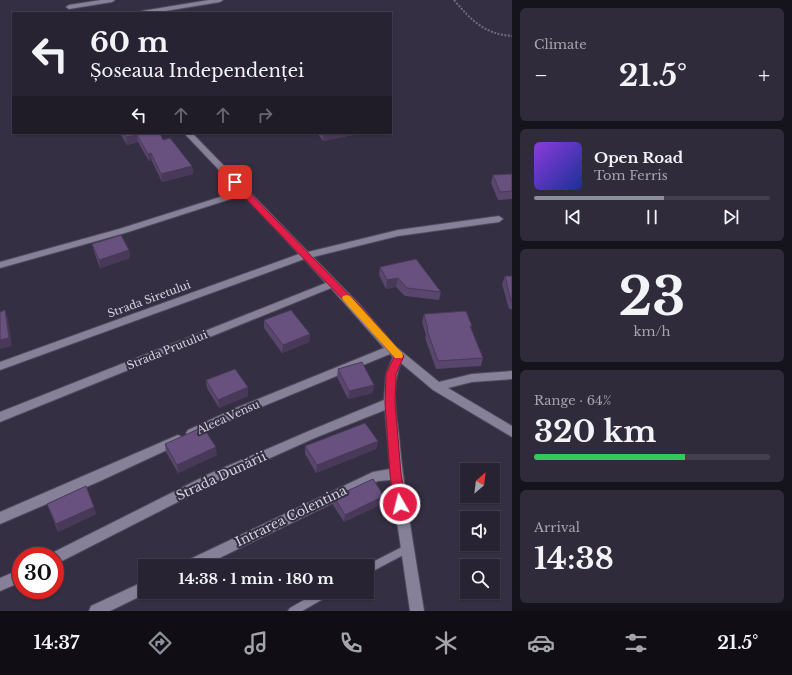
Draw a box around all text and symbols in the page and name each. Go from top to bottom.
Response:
text: 60 m [90,25,168,60]
icon: left [24,28,76,80]
text: Climate [534,36,587,53]
text: 21.5° [619,57,687,94]
text: Șoseaua Independenței [90,60,304,82]
text: − [534,62,548,89]
text: + [758,62,770,89]
icon: left [128,104,150,126]
icon: ahead [170,104,192,126]
icon: ahead [212,104,234,126]
icon: right [254,104,276,126]
text: Open Road [594,148,683,167]
pin [218,165,252,199]
text: Tom Ferris [594,167,668,184]
icon: arrive [224,171,246,193]
icon: previous [562,206,584,228]
icon: pause [641,206,663,228]
icon: next [720,206,742,228]
text: 23 [619,265,685,329]
street label: Strada Siretului [105,277,193,321]
text: km/h [634,323,670,340]
street label: Strada Prutului [125,327,209,373]
text: Range · 64% [534,392,611,409]
street label: Aleea Vensu [193,397,262,437]
text: 320 km [534,413,656,450]
street label: Strada Dunării [173,447,269,504]
north arrow [460,463,500,503]
map controls [460,463,500,599]
street label: Intrarea Colentina [232,481,350,550]
position arrow [379,483,421,525]
button: sound [460,511,500,551]
text: Arrival [534,519,580,536]
text: 14:38 [534,540,614,577]
speed limit sign: 30 [12,547,64,599]
button: search [460,559,500,599]
text: 14:38 · 1 min · 180 m [178,569,334,588]
icon: directions [146,629,174,657]
icon: music [242,629,270,657]
icon: phone [337,629,365,657]
icon: climate [432,629,460,657]
icon: car [527,629,555,657]
icon: filters [622,629,650,657]
text: 14:37 [34,632,79,654]
text: 21.5° [717,632,758,654]

